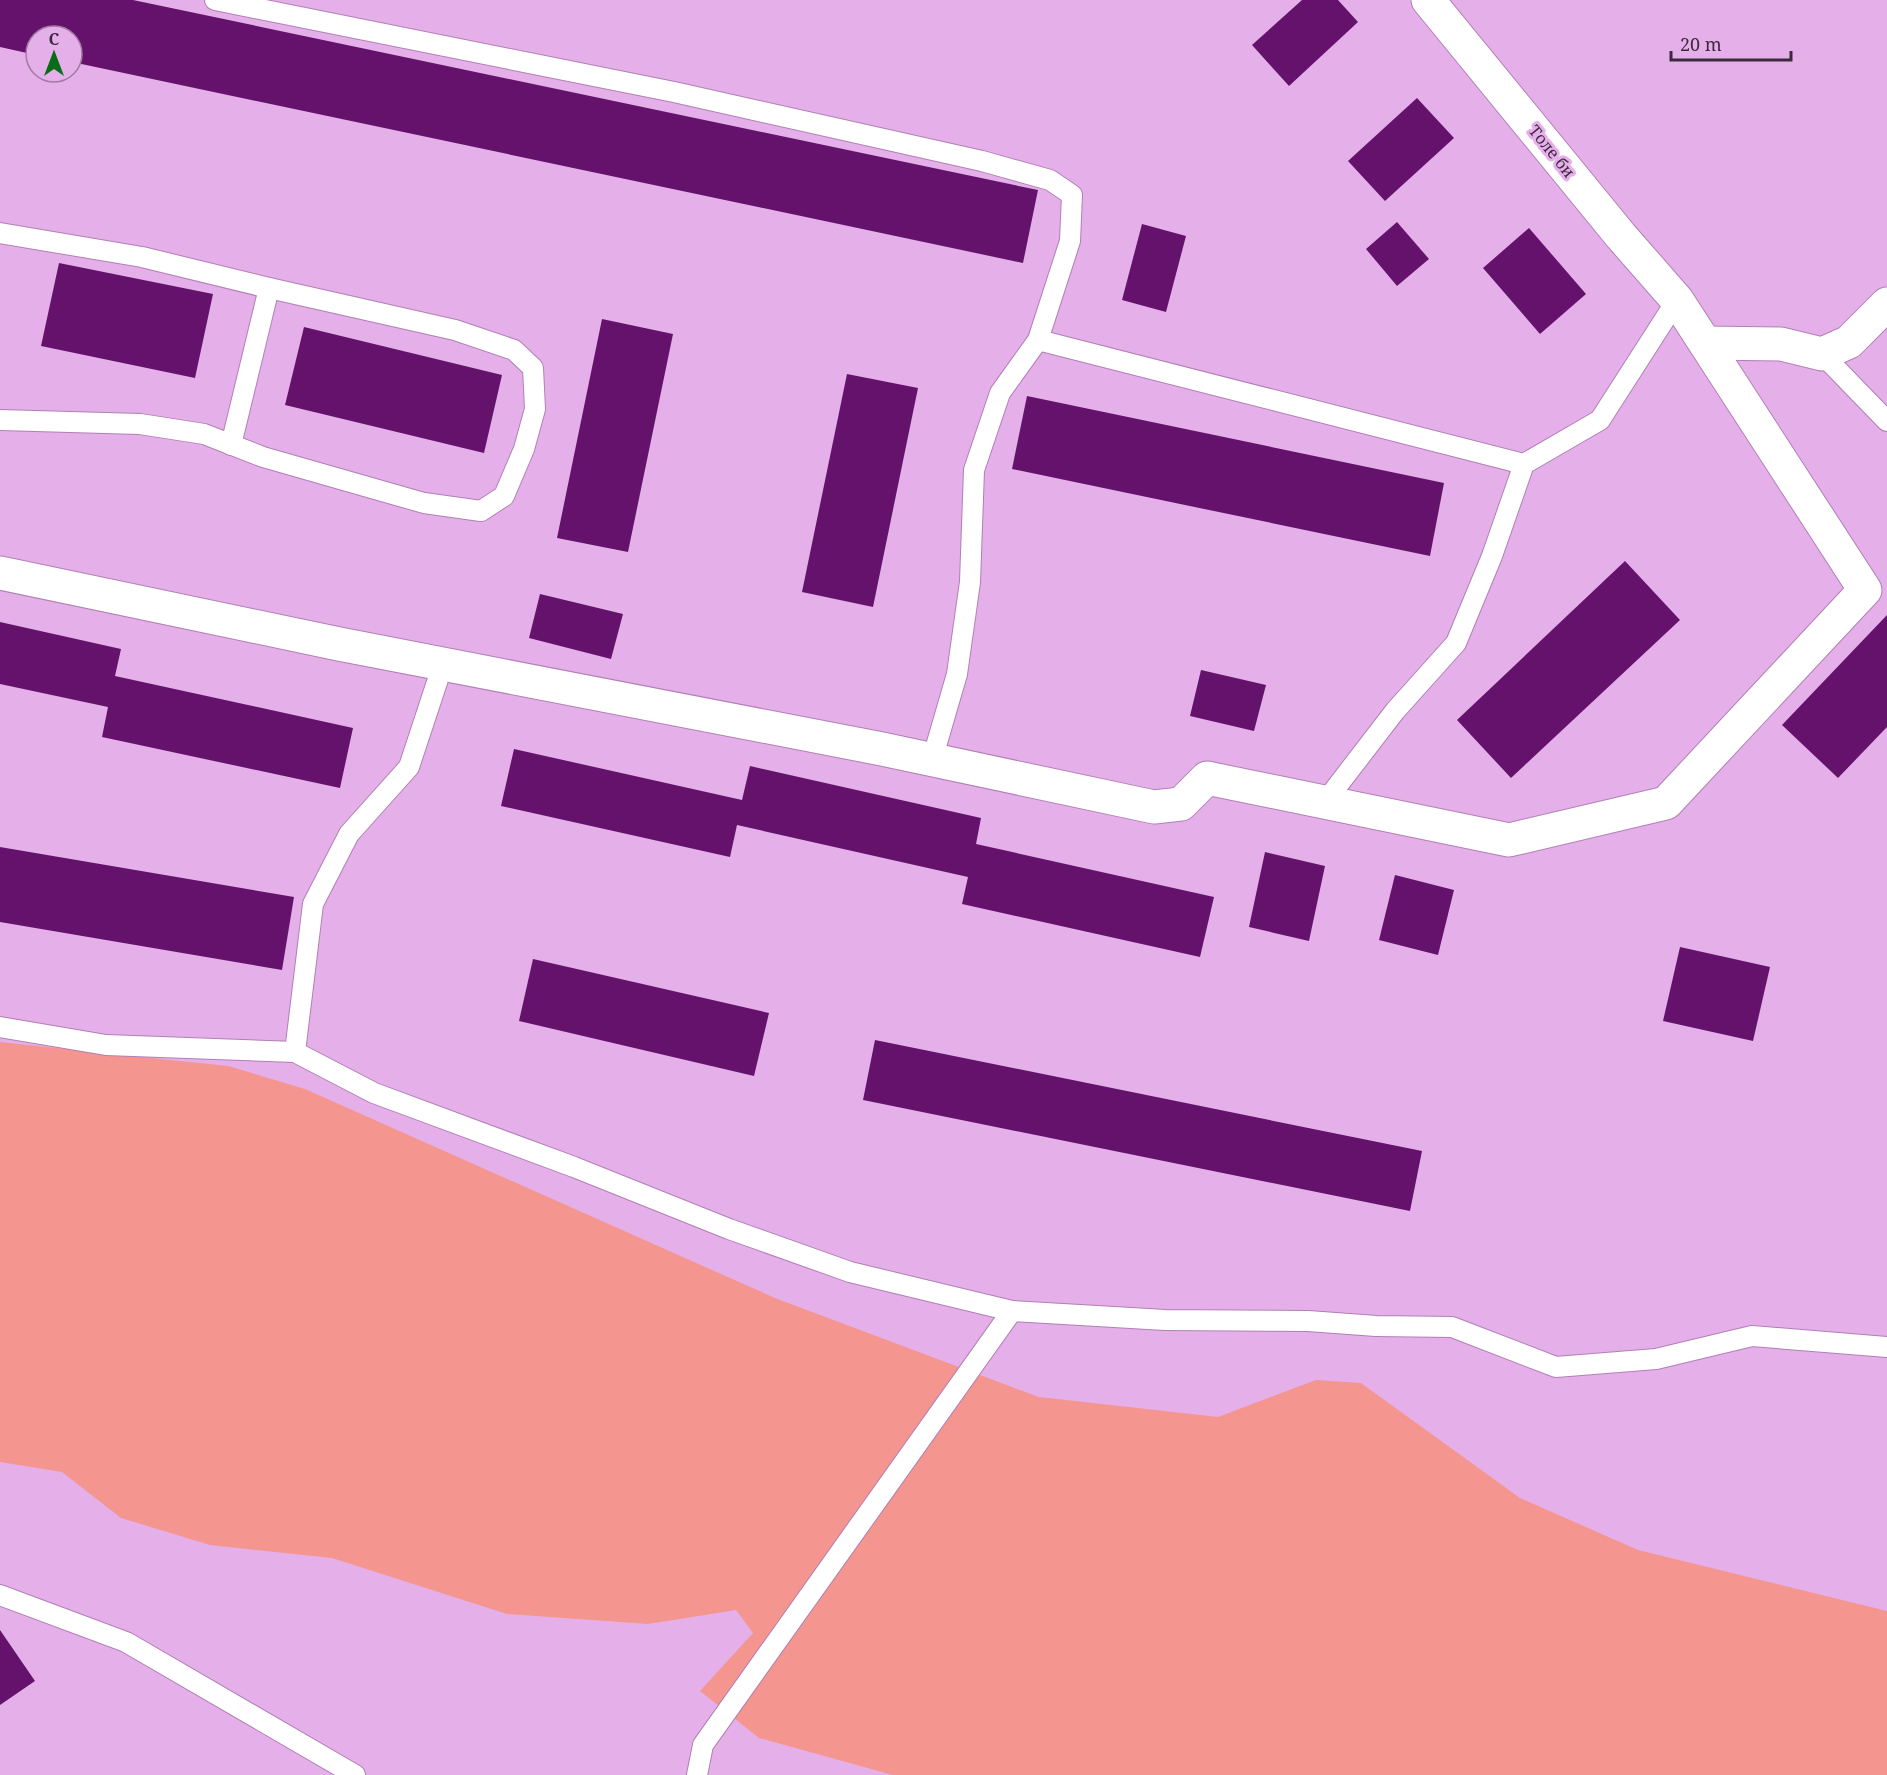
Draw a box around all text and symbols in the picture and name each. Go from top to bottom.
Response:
north arrow [24,24,84,84]
scale bar [1671,24,1791,62]
text: С [49,28,59,50]
text: 20 m [1680,32,1722,56]
street label: Толе би [1524,120,1580,182]

